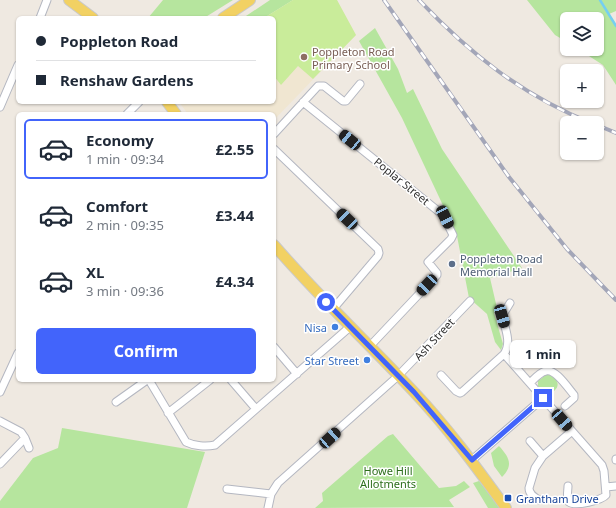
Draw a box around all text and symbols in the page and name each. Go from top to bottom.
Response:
map controls [560,12,604,160]
button: layers [560,12,604,56]
text: Poppleton Road [60,31,178,51]
place label: Poppleton Road Primary School [312,44,395,72]
marker: Poppleton Road Primary School [299,52,309,62]
button: + [560,64,604,108]
text: Renshaw Gardens [60,70,194,90]
button: − [560,116,604,160]
car [337,128,363,152]
text: Economy [86,130,154,150]
icon: car [38,131,74,167]
text: £2.55 [215,139,254,159]
text: 1 min · 09:34 [86,150,164,168]
street label: Poplar Street [371,154,433,208]
text: Comfort [86,196,148,216]
icon: car [38,197,74,233]
car [434,204,456,230]
text: £3.44 [215,205,254,225]
car [334,206,360,232]
text: 2 min · 09:35 [86,216,164,234]
place label: Poppleton Road Memorial Hall [460,251,543,279]
marker: Poppleton Road Memorial Hall [447,259,457,269]
text: XL [86,262,104,282]
icon: car [38,263,74,299]
text: £4.34 [215,271,254,291]
car [414,272,440,298]
text: 3 min · 09:36 [86,282,164,300]
route start [317,293,335,311]
car [493,303,511,329]
street label: Ash Street [411,315,457,363]
place label: Nisa [304,320,327,335]
marker: Nisa [330,322,340,332]
button: Confirm [36,328,256,374]
callout: 1 min [510,340,576,368]
text: 1 min [525,345,561,363]
place label: Star Street [305,353,359,368]
marker: Star Street [362,355,372,365]
route end [534,389,552,407]
car [550,407,574,433]
car [317,426,343,450]
park label: Howe Hill Allotments [360,463,416,491]
place label: Grantham Drive [516,491,599,506]
marker: Grantham Drive [503,493,513,503]

